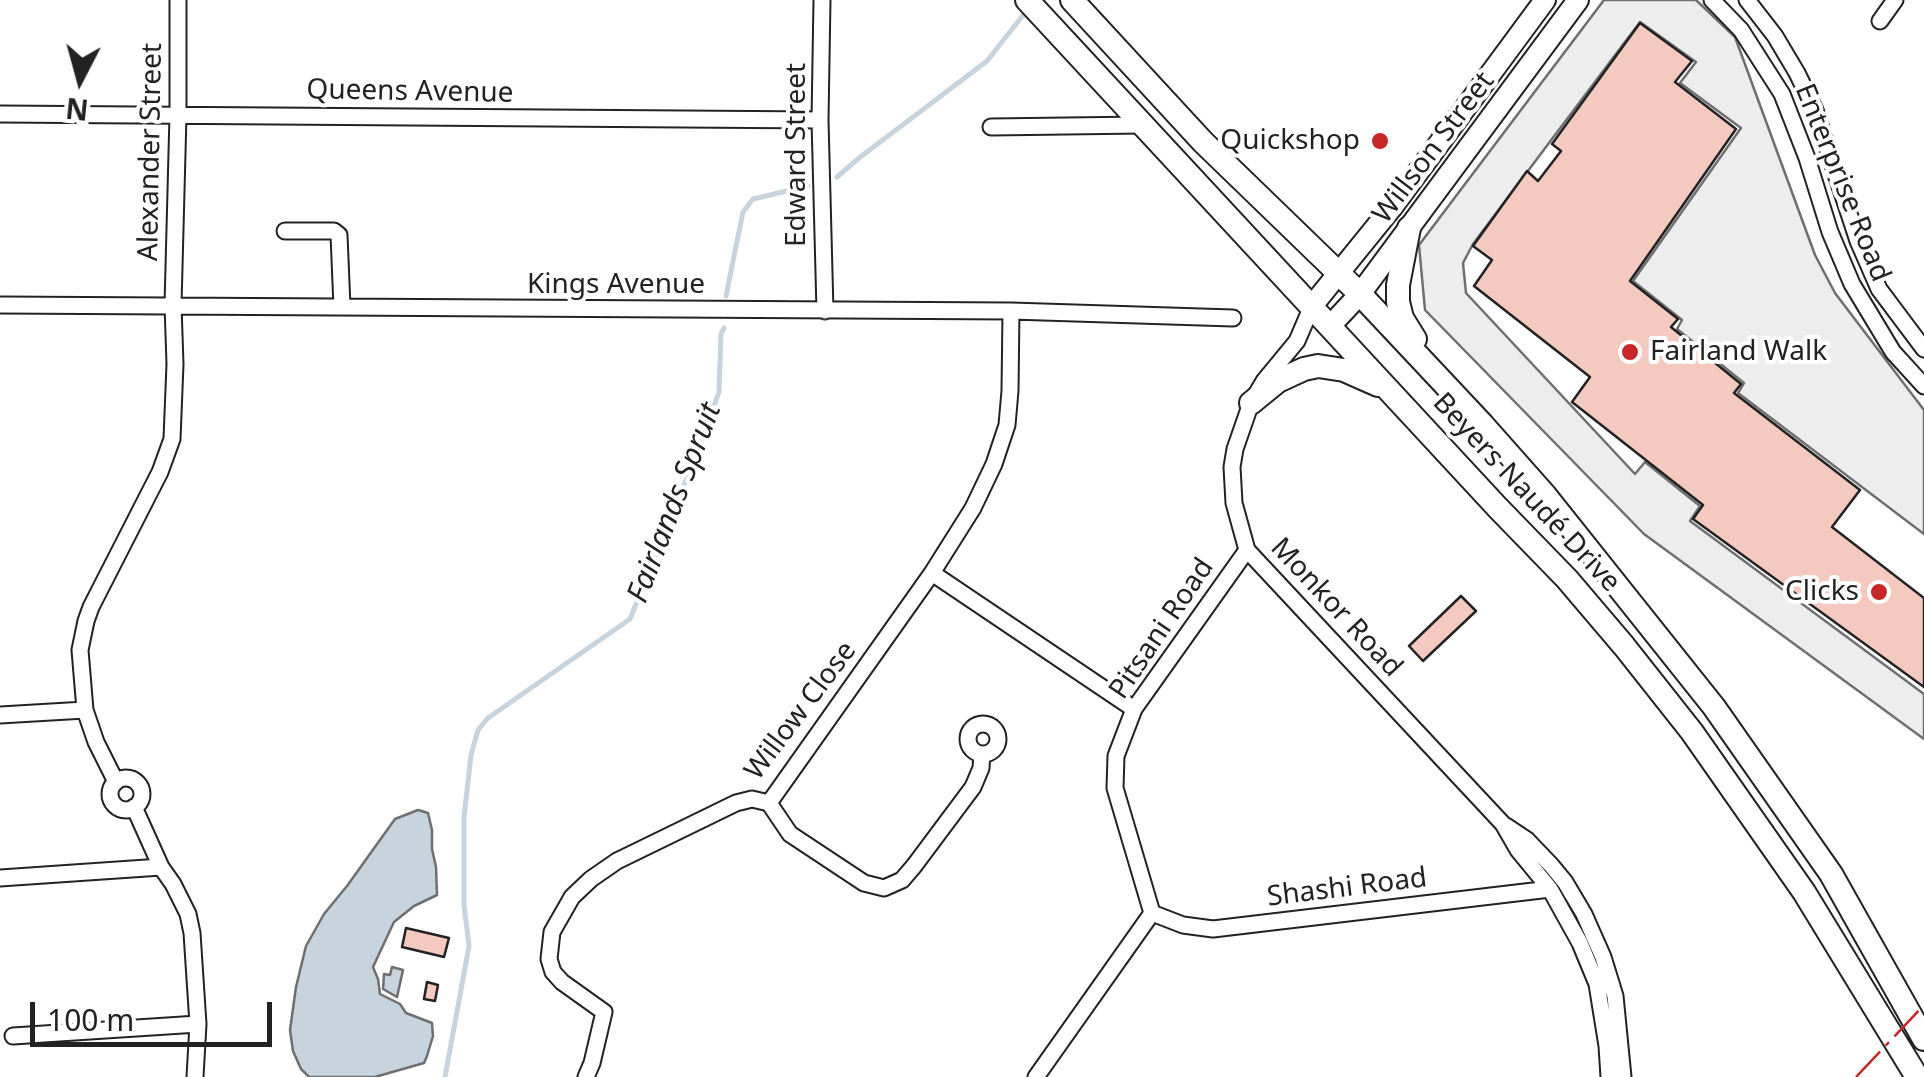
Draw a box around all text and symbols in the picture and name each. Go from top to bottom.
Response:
north arrow [30,30,130,130]
street label: Alexander Street [132,43,170,261]
street label: Edward Street [780,63,814,247]
street label: Willson Street [1366,66,1502,230]
street label: Queens Avenue [306,73,514,111]
street label: Enterprise Road [1787,79,1897,287]
text: N [64,90,90,130]
place label: Quickshop [1220,124,1360,158]
marker: Quickshop [1369,130,1391,152]
street label: Kings Avenue [527,268,705,302]
place label: Fairland Walk [1650,335,1827,369]
marker: Fairland Walk [1619,341,1641,363]
street label: Beyers Naudé Drive [1425,387,1627,599]
water label: Fairlands Spruit [620,398,730,608]
street label: Monkor Road [1263,532,1409,684]
street label: Pitsani Road [1103,552,1221,706]
place label: Clicks [1785,575,1859,609]
marker: Clicks [1868,581,1890,603]
street label: Willow Close [738,635,864,787]
street label: Shashi Road [1265,862,1429,914]
scale bar [35,982,278,1044]
text: 100 m [47,999,134,1040]

